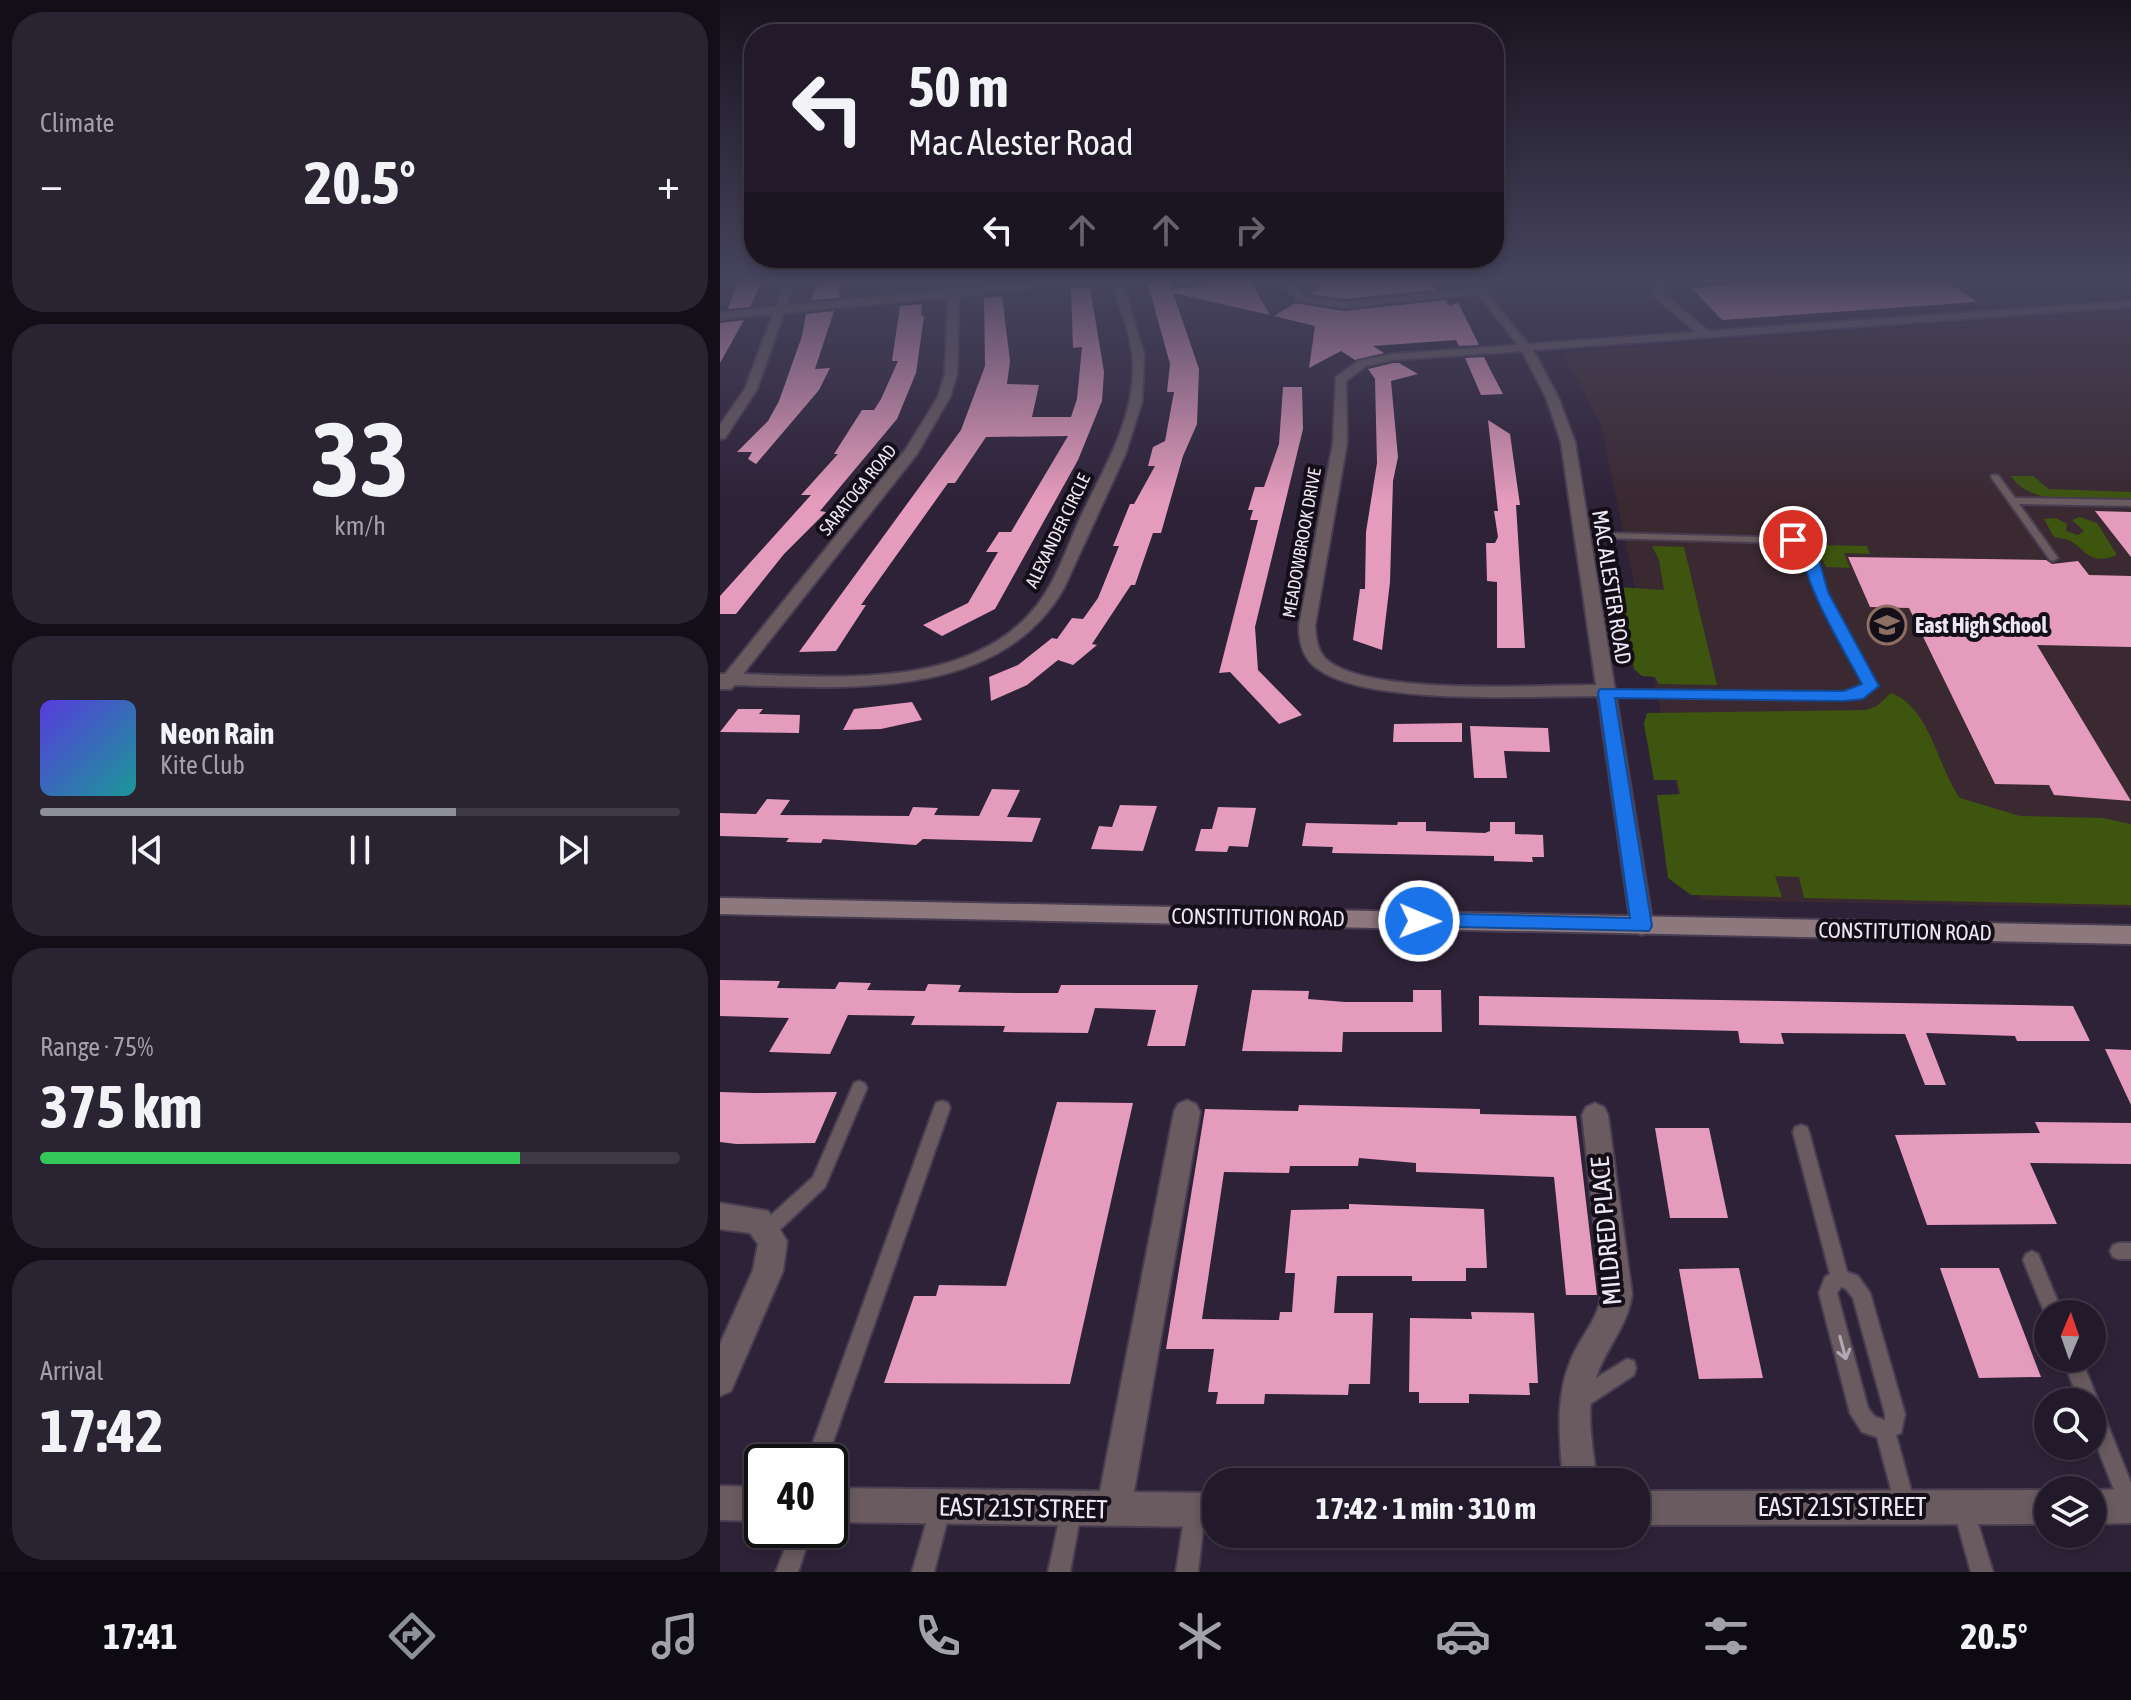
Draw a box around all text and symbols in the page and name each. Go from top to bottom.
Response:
text: 50 m [908,55,1009,119]
icon: left [776,56,880,160]
text: Climate [40,108,114,138]
text: Mac Alester Road [908,121,1134,163]
text: 20.5° [304,148,416,217]
text: − [40,158,63,208]
text: + [657,158,680,208]
icon: left [976,208,1020,252]
icon: ahead [1060,208,1104,252]
icon: ahead [1144,208,1188,252]
icon: right [1228,208,1272,252]
text: 33 [311,399,409,518]
street label: SARATOGA ROAD [815,440,901,539]
street label: MEADOWBROOK DRIVE [1278,466,1325,620]
street label: ALEXANDER CIRCLE [1021,470,1094,591]
pin [1759,506,1827,574]
street label: MAC ALESTER ROAD [1587,508,1637,666]
text: km/h [334,511,386,541]
icon: arrive [1771,518,1815,562]
school or university icon: East High School [1866,604,1908,646]
place label: East High School [1915,612,2048,638]
text: Neon Rain [160,716,274,750]
text: Kite Club [160,750,245,780]
icon: previous [125,828,169,872]
icon: pause [338,828,382,872]
icon: next [551,828,595,872]
position arrow [1377,879,1461,963]
street label: CONSTITUTION ROAD [1171,902,1345,932]
street label: CONSTITUTION ROAD [1818,916,1992,946]
text: Range · 75% [40,1032,153,1062]
text: 375 km [40,1072,202,1141]
street label: MILDRED PLACE [1585,1155,1627,1307]
north arrow [2034,1300,2106,1372]
map controls [2034,1300,2106,1548]
one-way arrow [1836,1335,1851,1361]
text: Arrival [40,1356,104,1386]
button: search [2034,1388,2106,1460]
text: 17:42 [40,1396,163,1465]
speed limit sign: 40 [744,1444,848,1548]
button: layers [2034,1476,2106,1548]
text: 17:42 · 1 min · 310 m [1316,1491,1536,1525]
street label: EAST 21ST STREET [938,1492,1108,1524]
street label: EAST 21ST STREET [1758,1492,1927,1522]
icon: directions [384,1608,440,1664]
icon: music [647,1608,703,1664]
icon: phone [910,1608,966,1664]
icon: climate [1172,1608,1228,1664]
icon: car [1435,1608,1491,1664]
icon: filters [1698,1608,1754,1664]
text: 17:41 [103,1615,177,1657]
text: 20.5° [1960,1615,2028,1657]

